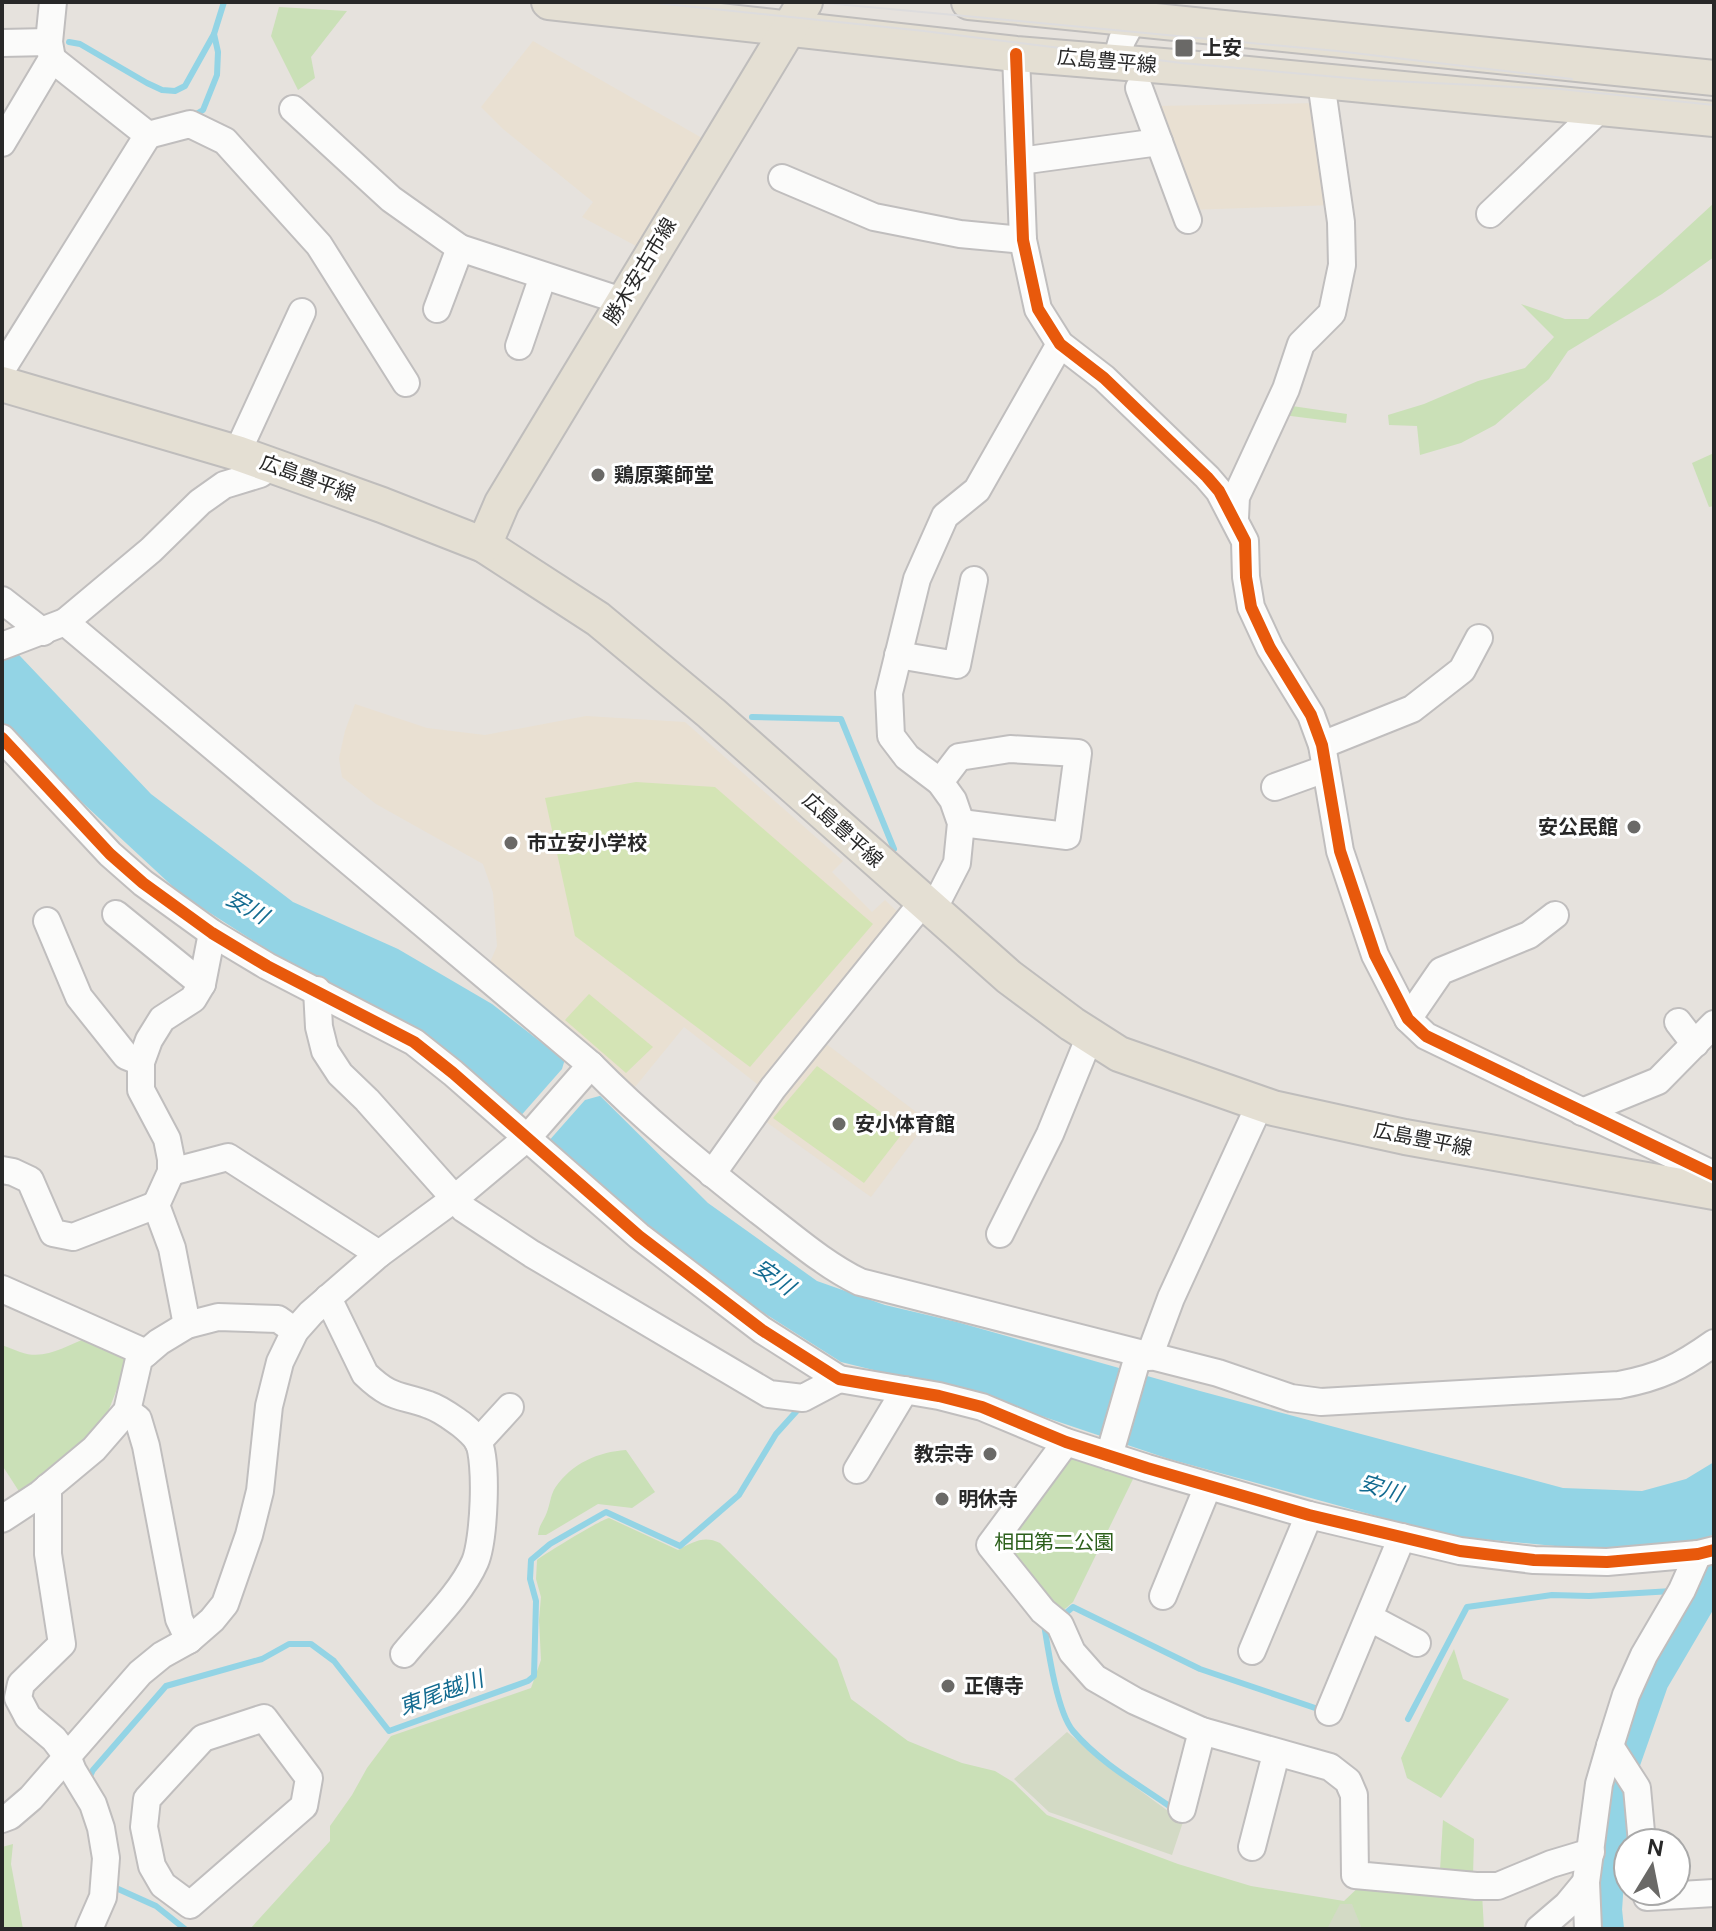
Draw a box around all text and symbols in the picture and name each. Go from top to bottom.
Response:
place label: 上安 [1202,35,1242,61]
marker: 上安 [1173,37,1195,59]
street label: 広島豊平線 [1056,44,1158,78]
street label: 勝木安古市線 [598,213,682,329]
street label: 広島豊平線 [257,449,359,507]
place label: 鶏原薬師堂 [614,462,714,488]
marker: 鶏原薬師堂 [589,466,607,484]
street label: 広島豊平線 [797,787,889,873]
place label: 安公民館 [1538,814,1618,840]
marker: 安公民館 [1625,818,1643,836]
place label: 市立安小学校 [527,830,647,856]
marker: 市立安小学校 [502,834,520,852]
water label: 安川 [221,883,275,932]
place label: 安小体育館 [855,1111,955,1137]
marker: 安小体育館 [830,1115,848,1133]
street label: 広島豊平線 [1371,1117,1475,1161]
water label: 安川 [748,1252,802,1303]
place label: 教宗寺 [914,1441,974,1467]
marker: 教宗寺 [981,1445,999,1463]
water label: 安川 [1356,1468,1408,1509]
place label: 明休寺 [958,1486,1018,1512]
marker: 明休寺 [933,1490,951,1508]
park label: 相田第二公園 [994,1529,1114,1555]
water label: 東尾越川 [395,1664,489,1722]
place label: 正傳寺 [964,1673,1024,1699]
marker: 正傳寺 [939,1677,957,1695]
north arrow [1612,1827,1692,1907]
text: N [1645,1832,1666,1863]

